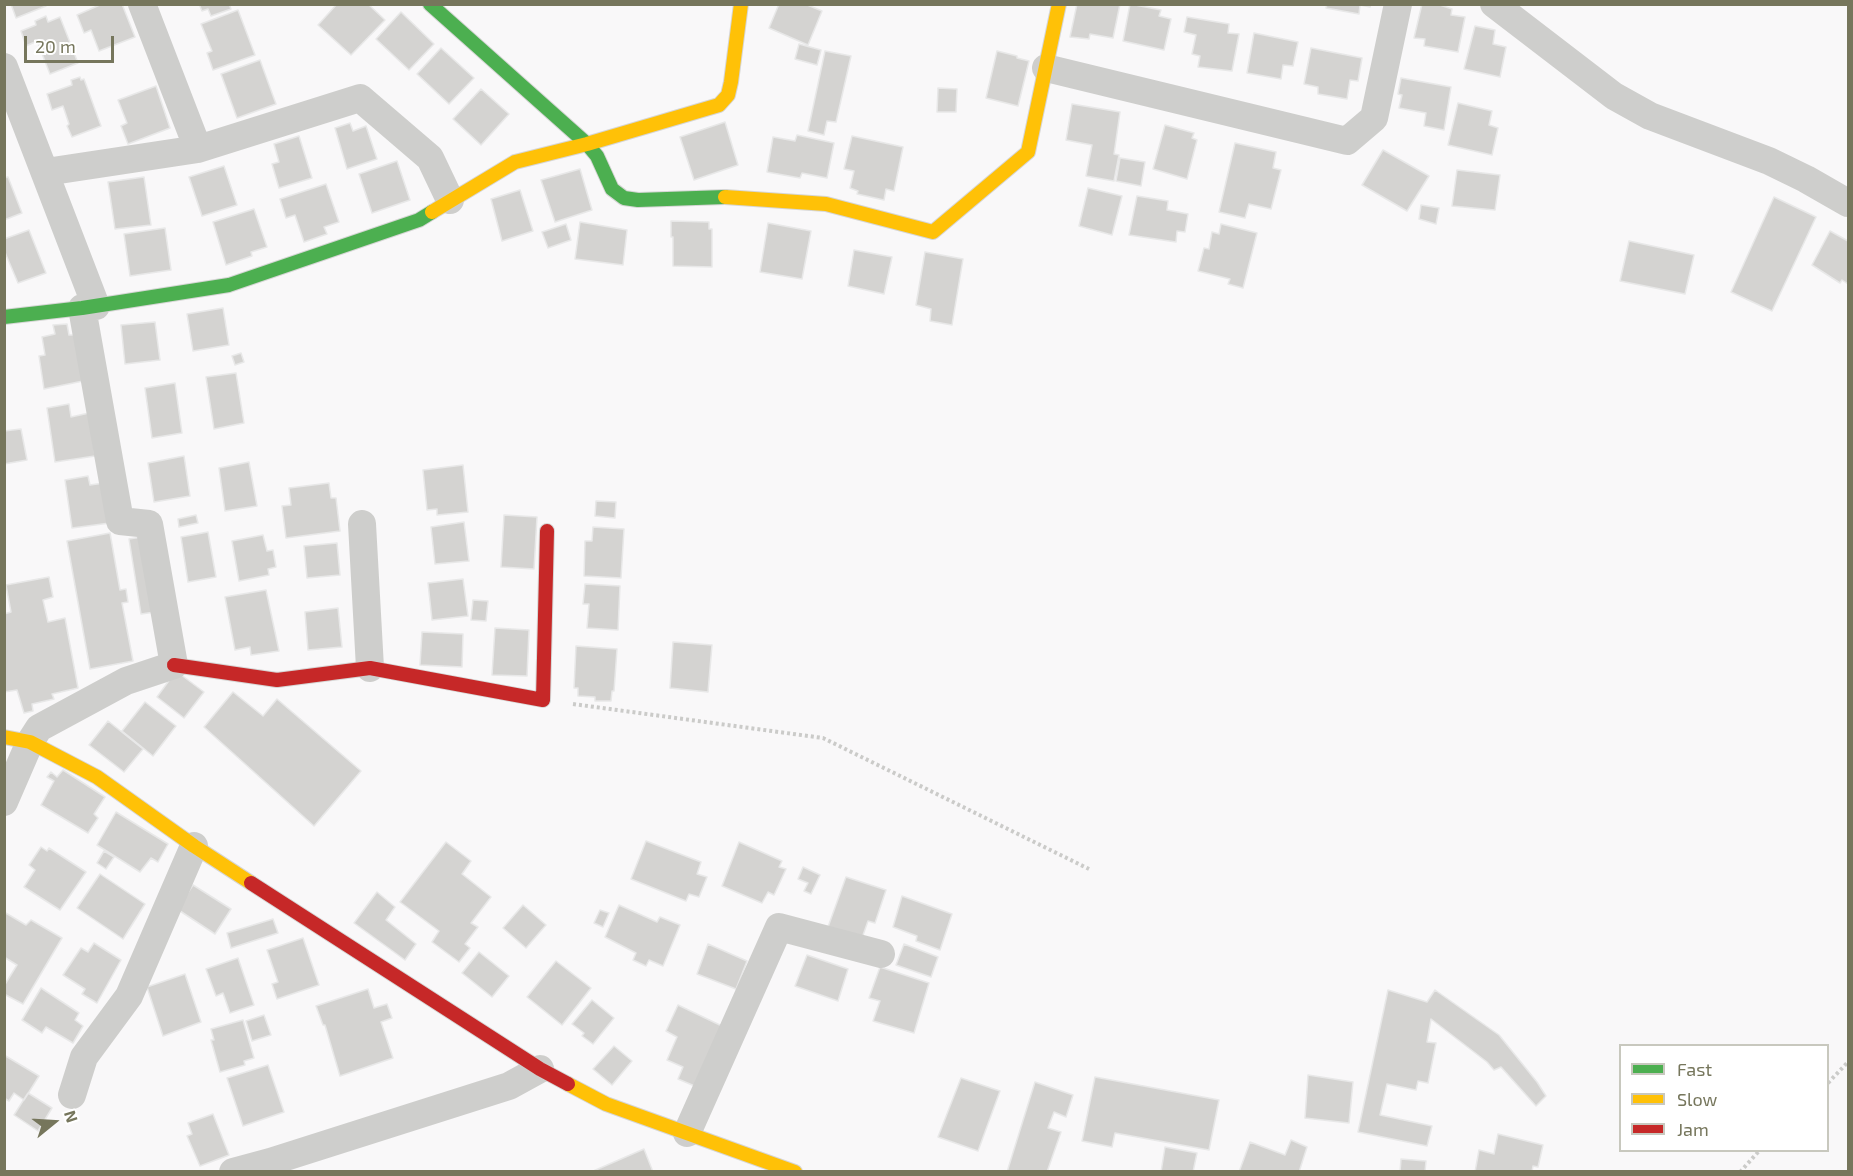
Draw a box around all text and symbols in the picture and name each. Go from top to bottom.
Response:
scale bar [27,24,117,62]
text: 20 m [35,35,76,57]
legend [1619,1044,1829,1152]
text: Fast [1677,1058,1712,1080]
text: Slow [1677,1088,1717,1110]
north arrow [24,1092,84,1152]
text: N [61,1108,82,1125]
text: Jam [1677,1118,1709,1140]

